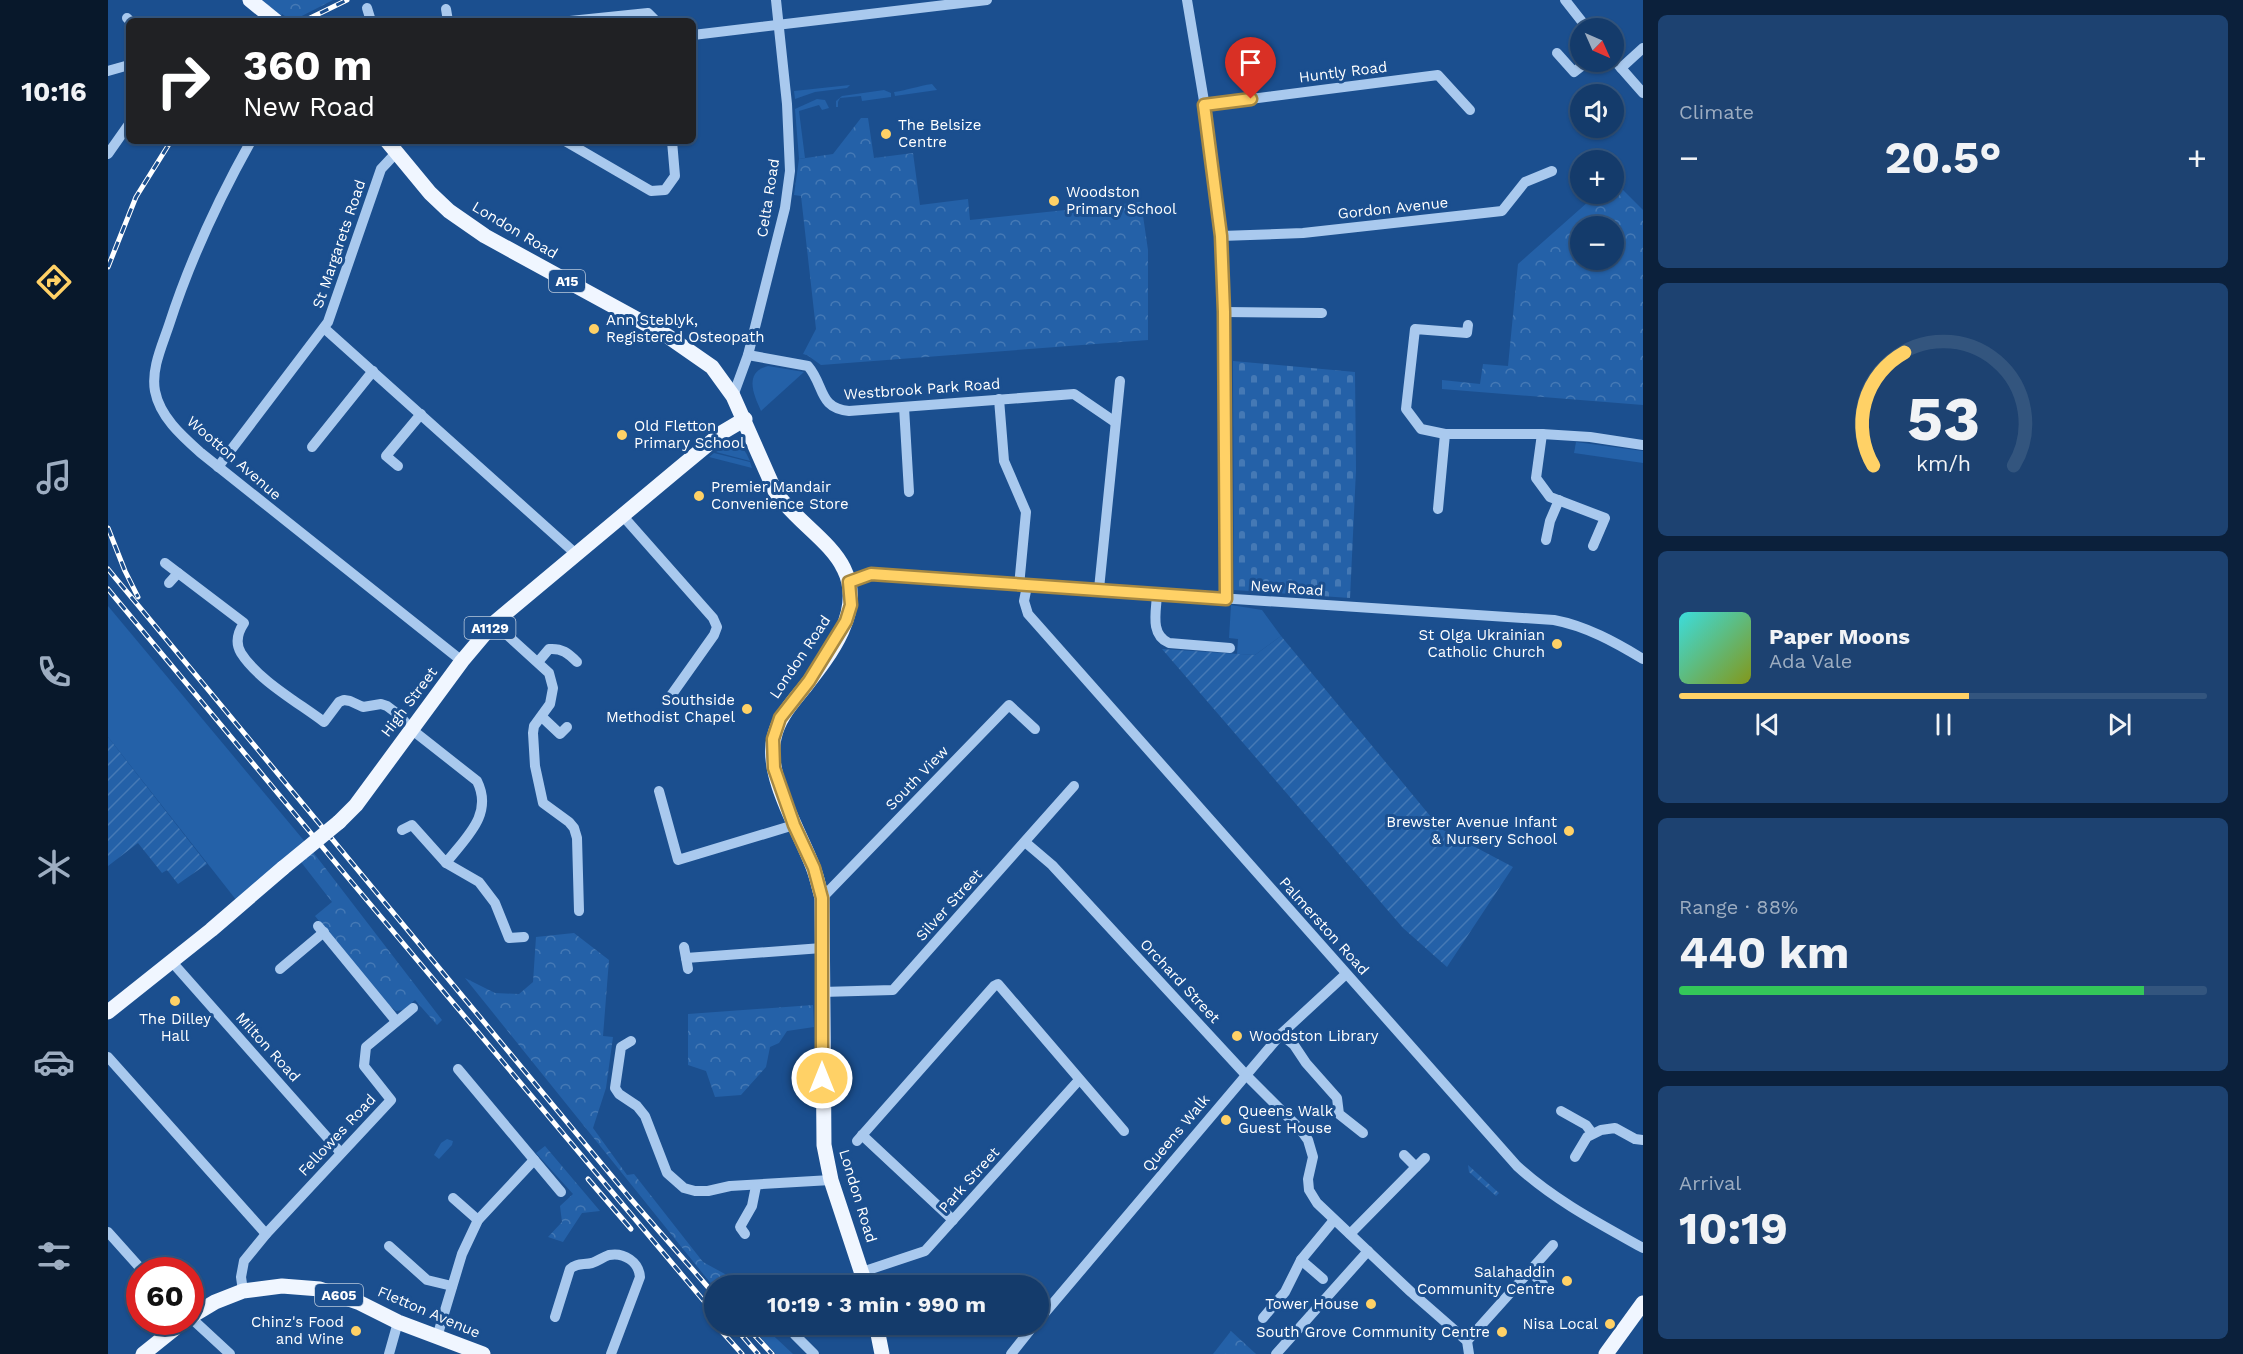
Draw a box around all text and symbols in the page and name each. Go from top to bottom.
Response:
north arrow [1570,18,1624,72]
map controls [1570,18,1624,270]
pin [1225,37,1276,99]
text: 360 m [243,41,372,90]
icon: right [144,42,222,120]
icon: arrive [1234,46,1267,79]
street label: Huntly Road [1298,58,1388,86]
text: 10:16 [21,76,87,108]
button: sound [1570,84,1624,138]
text: New Road [243,91,375,123]
text: Climate [1679,100,1754,124]
place label: The Belsize Centre [898,116,981,151]
marker: The Belsize Centre [879,127,893,141]
text: 20.5° [1885,131,2001,184]
text: − [1679,138,1699,177]
text: + [2187,138,2207,177]
button: + [1570,150,1624,204]
street label: Celta Road [753,157,783,239]
street label: St Margarets Road [309,177,369,311]
place label: Woodston Primary School [1066,183,1177,218]
street label: Gordon Avenue [1337,193,1449,223]
marker: Woodston Primary School [1047,194,1061,208]
street label: London Road [469,197,561,263]
button: − [1570,216,1624,270]
icon: directions [33,261,75,303]
road number: A15 [549,270,585,292]
place label: Ann Steblyk, Registered Osteopath [606,311,764,346]
marker: Ann Steblyk, Registered Osteopath [587,322,601,336]
street label: Westbrook Park Road [843,375,1001,403]
text: 53 [1906,382,1980,455]
street label: Wootton Avenue [183,412,285,504]
place label: Old Fletton Primary School [634,417,745,452]
marker: Old Fletton Primary School [615,428,629,442]
text: km/h [1915,452,1971,477]
icon: music [33,456,75,498]
place label: Premier Mandair Convenience Store [711,478,849,513]
marker: Premier Mandair Convenience Store [692,489,706,503]
street label: New Road [1250,576,1324,600]
street label: London Road [766,612,834,702]
road number: A1129 [464,617,515,639]
text: Paper Moons [1769,624,1910,649]
place label: St Olga Ukrainian Catholic Church [1418,626,1545,661]
marker: St Olga Ukrainian Catholic Church [1550,637,1564,651]
text: Ada Vale [1769,649,1852,673]
icon: phone [33,651,75,693]
street label: High Street [377,663,441,740]
place label: Southside Methodist Chapel [606,691,735,726]
marker: Southside Methodist Chapel [740,702,754,716]
icon: previous [1751,708,1784,741]
icon: pause [1927,708,1960,741]
icon: next [2103,708,2136,741]
street label: South View [882,742,953,814]
place label: Brewster Avenue Infant & Nursery School [1386,813,1558,848]
marker: Brewster Avenue Infant & Nursery School [1562,824,1576,838]
icon: climate [33,846,75,888]
street label: Silver Street [912,865,986,945]
street label: Palmerston Road [1275,873,1373,979]
text: Range · 88% [1679,895,1798,919]
text: 440 km [1679,926,1849,979]
street label: Orchard Street [1136,935,1224,1027]
marker: The Dilley Hall [168,994,182,1008]
street label: Milton Road [232,1009,304,1085]
place label: The Dilley Hall [139,1010,211,1045]
place label: Woodston Library [1249,1027,1379,1045]
marker: Woodston Library [1230,1029,1244,1043]
icon: car [33,1041,75,1083]
position arrow [790,1046,854,1110]
street label: Fellowes Road [294,1090,380,1180]
street label: Queens Walk [1139,1090,1214,1175]
place label: Queens Walk Guest House [1238,1102,1334,1137]
marker: Queens Walk Guest House [1219,1113,1233,1127]
street label: Park Street [935,1143,1004,1217]
street label: London Road [835,1147,881,1245]
text: Arrival [1679,1171,1741,1195]
text: 10:19 [1679,1202,1788,1255]
icon: filters [33,1235,75,1277]
speed limit sign: 60 [126,1257,204,1335]
place label: Salahaddin Community Centre [1417,1263,1555,1298]
marker: Salahaddin Community Centre [1560,1274,1574,1288]
street label: Fletton Avenue [375,1282,483,1342]
road number: A605 [315,1284,363,1306]
text: 10:19 · 3 min · 990 m [767,1292,986,1317]
place label: Tower House [1265,1295,1359,1313]
marker: Tower House [1364,1297,1378,1311]
place label: Chinz's Food and Wine [251,1313,344,1348]
place label: Nisa Local [1523,1315,1598,1333]
marker: Nisa Local [1603,1317,1617,1331]
place label: South Grove Community Centre [1256,1323,1490,1341]
marker: Chinz's Food and Wine [349,1324,363,1338]
marker: South Grove Community Centre [1495,1325,1509,1339]

